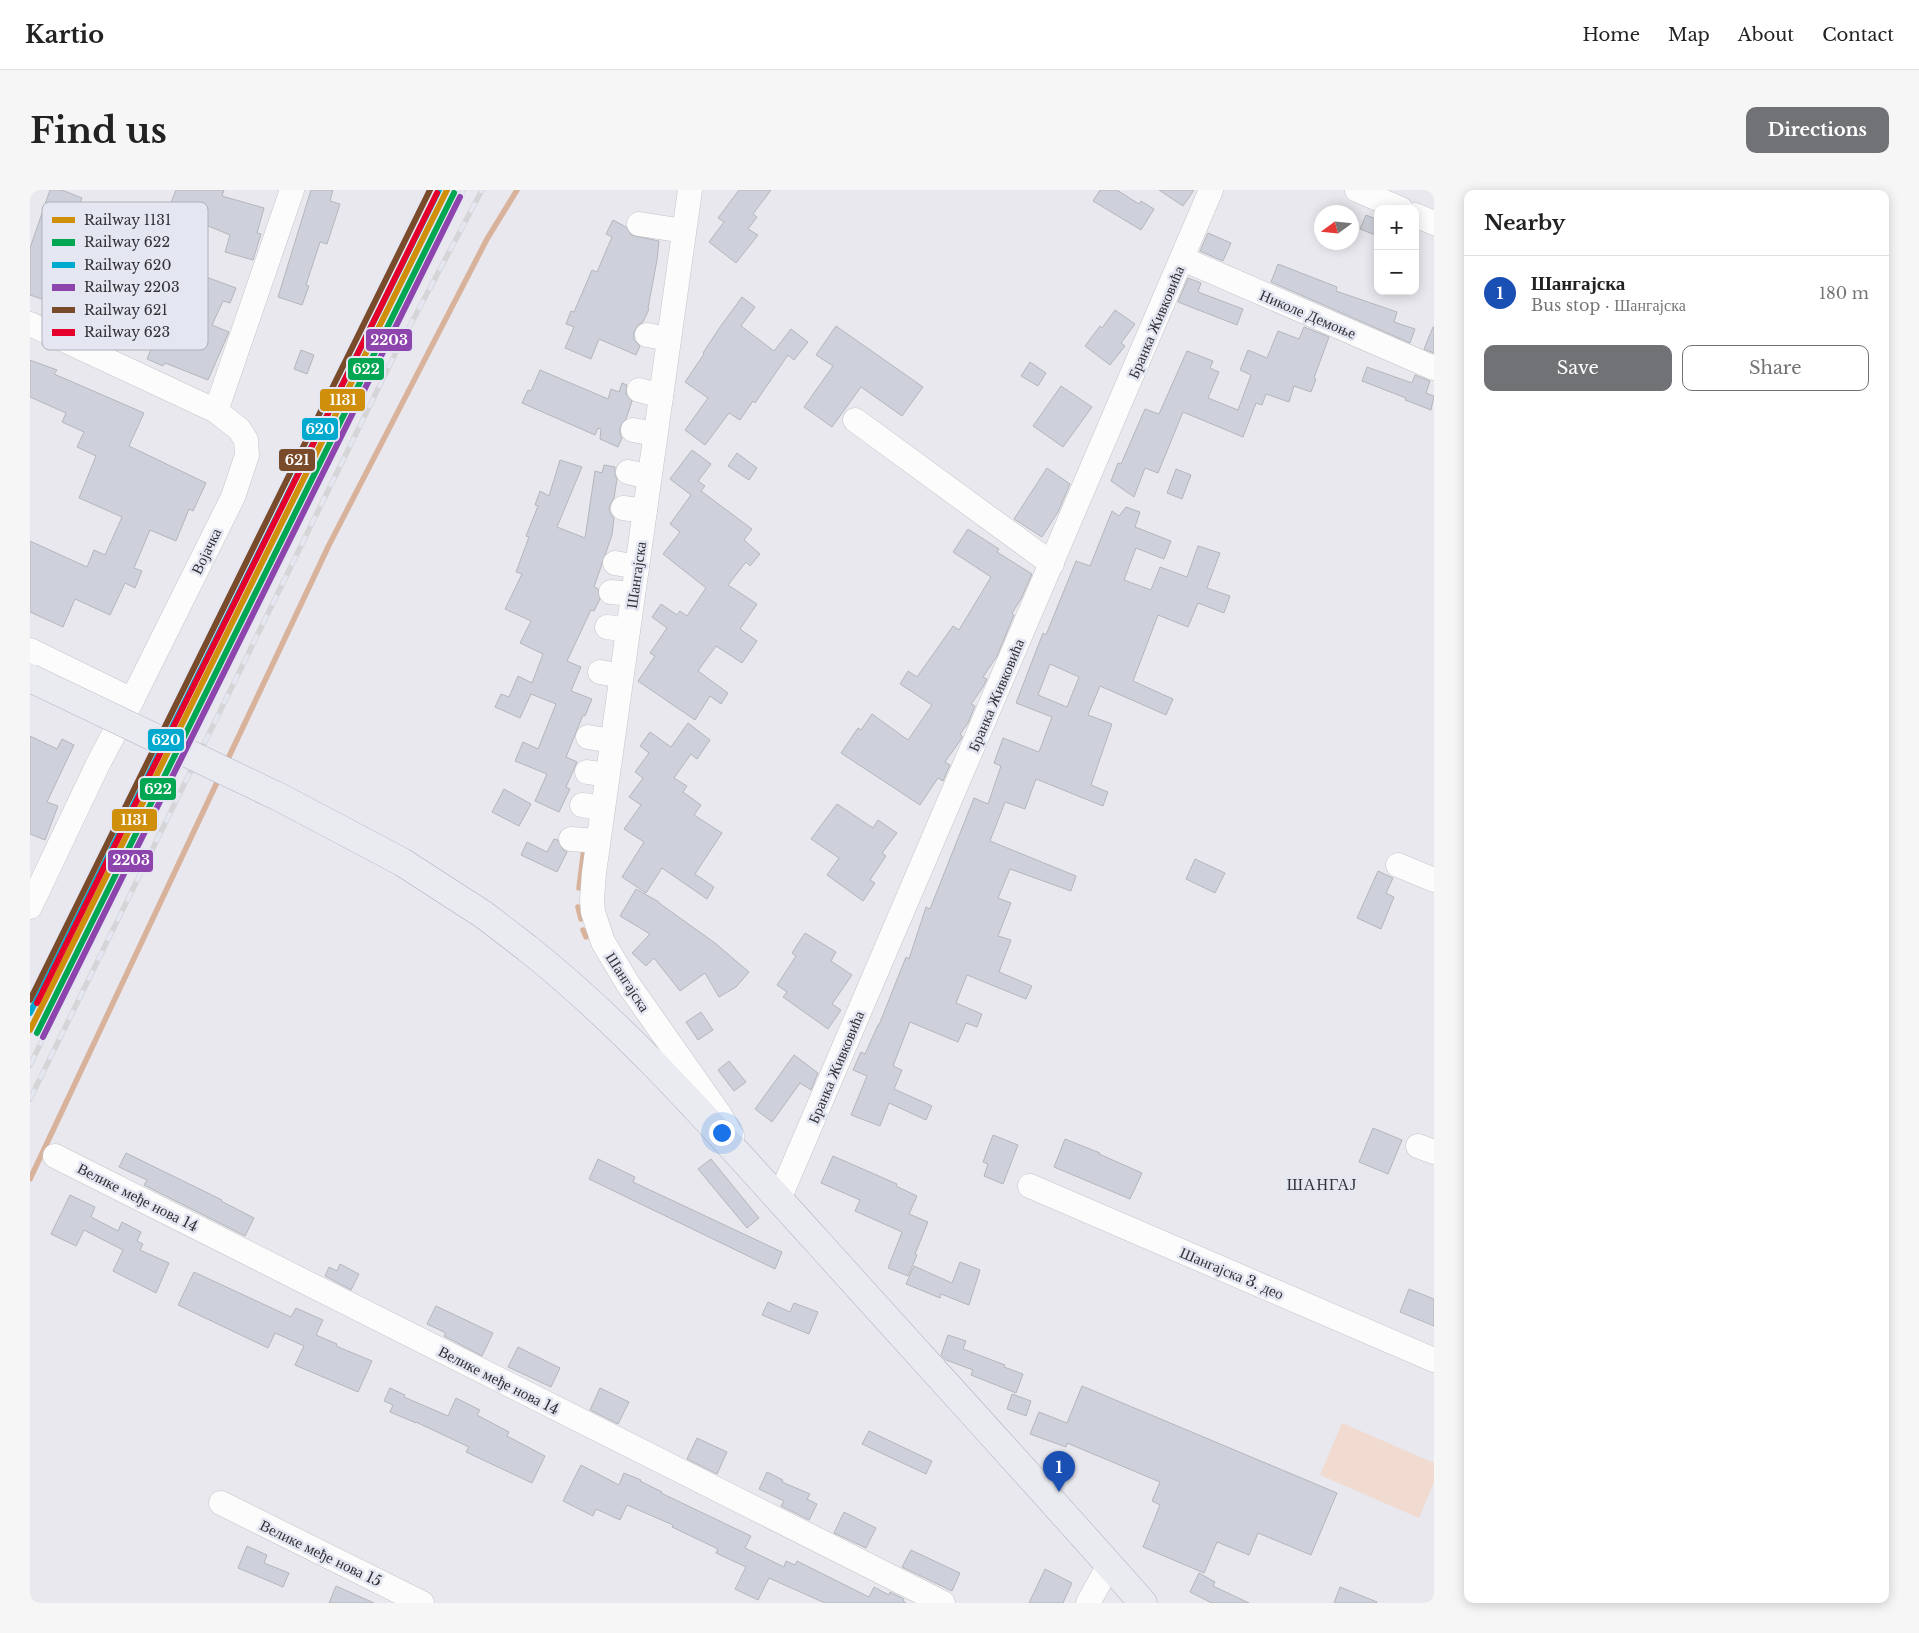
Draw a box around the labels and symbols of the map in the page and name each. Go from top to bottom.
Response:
legend [42,202,208,350]
north arrow [1314,205,1359,250]
text: Railway 1131 [84,211,171,229]
text: Railway 622 [84,233,170,251]
text: Railway 620 [84,256,171,274]
street label: Бранка Живковића [1124,262,1188,381]
text: Railway 2203 [84,278,180,296]
street label: Николе Демоње [1257,285,1359,343]
text: Railway 621 [84,301,168,319]
text: Railway 623 [84,323,170,341]
line badge: 2203 [365,328,413,352]
text: 2203 [370,331,408,349]
line badge: 622 [347,357,385,381]
text: 622 [352,360,380,378]
line badge: 1131 [319,388,366,412]
text: 1131 [329,391,357,409]
line badge: 620 [301,417,339,441]
text: 620 [305,420,335,438]
line badge: 621 [278,448,316,472]
text: 621 [285,451,309,469]
street label: Војачка [187,525,225,577]
street label: Шангајска [622,540,650,610]
street label: Бранка Живковића [964,635,1028,754]
line badge: 620 [147,728,185,752]
text: 620 [151,731,181,749]
line badge: 622 [139,777,177,801]
text: 622 [144,780,172,798]
line badge: 1131 [111,808,158,832]
text: 1131 [120,811,148,829]
line badge: 2203 [107,849,154,873]
text: 2203 [112,851,150,869]
street label: Шангајска [602,949,654,1016]
street label: Бранка Живковића [804,1007,868,1126]
your location [709,1120,735,1146]
street label: Велике међе нова 14 [74,1158,202,1236]
district label: ШАНГАЈ [1287,1174,1357,1194]
street label: Шангајска 3. део [1177,1243,1287,1303]
street label: Велике међе нова 14 [435,1341,563,1419]
pin: 1 [1043,1451,1075,1492]
street label: Велике међе нова 15 [257,1515,385,1591]

